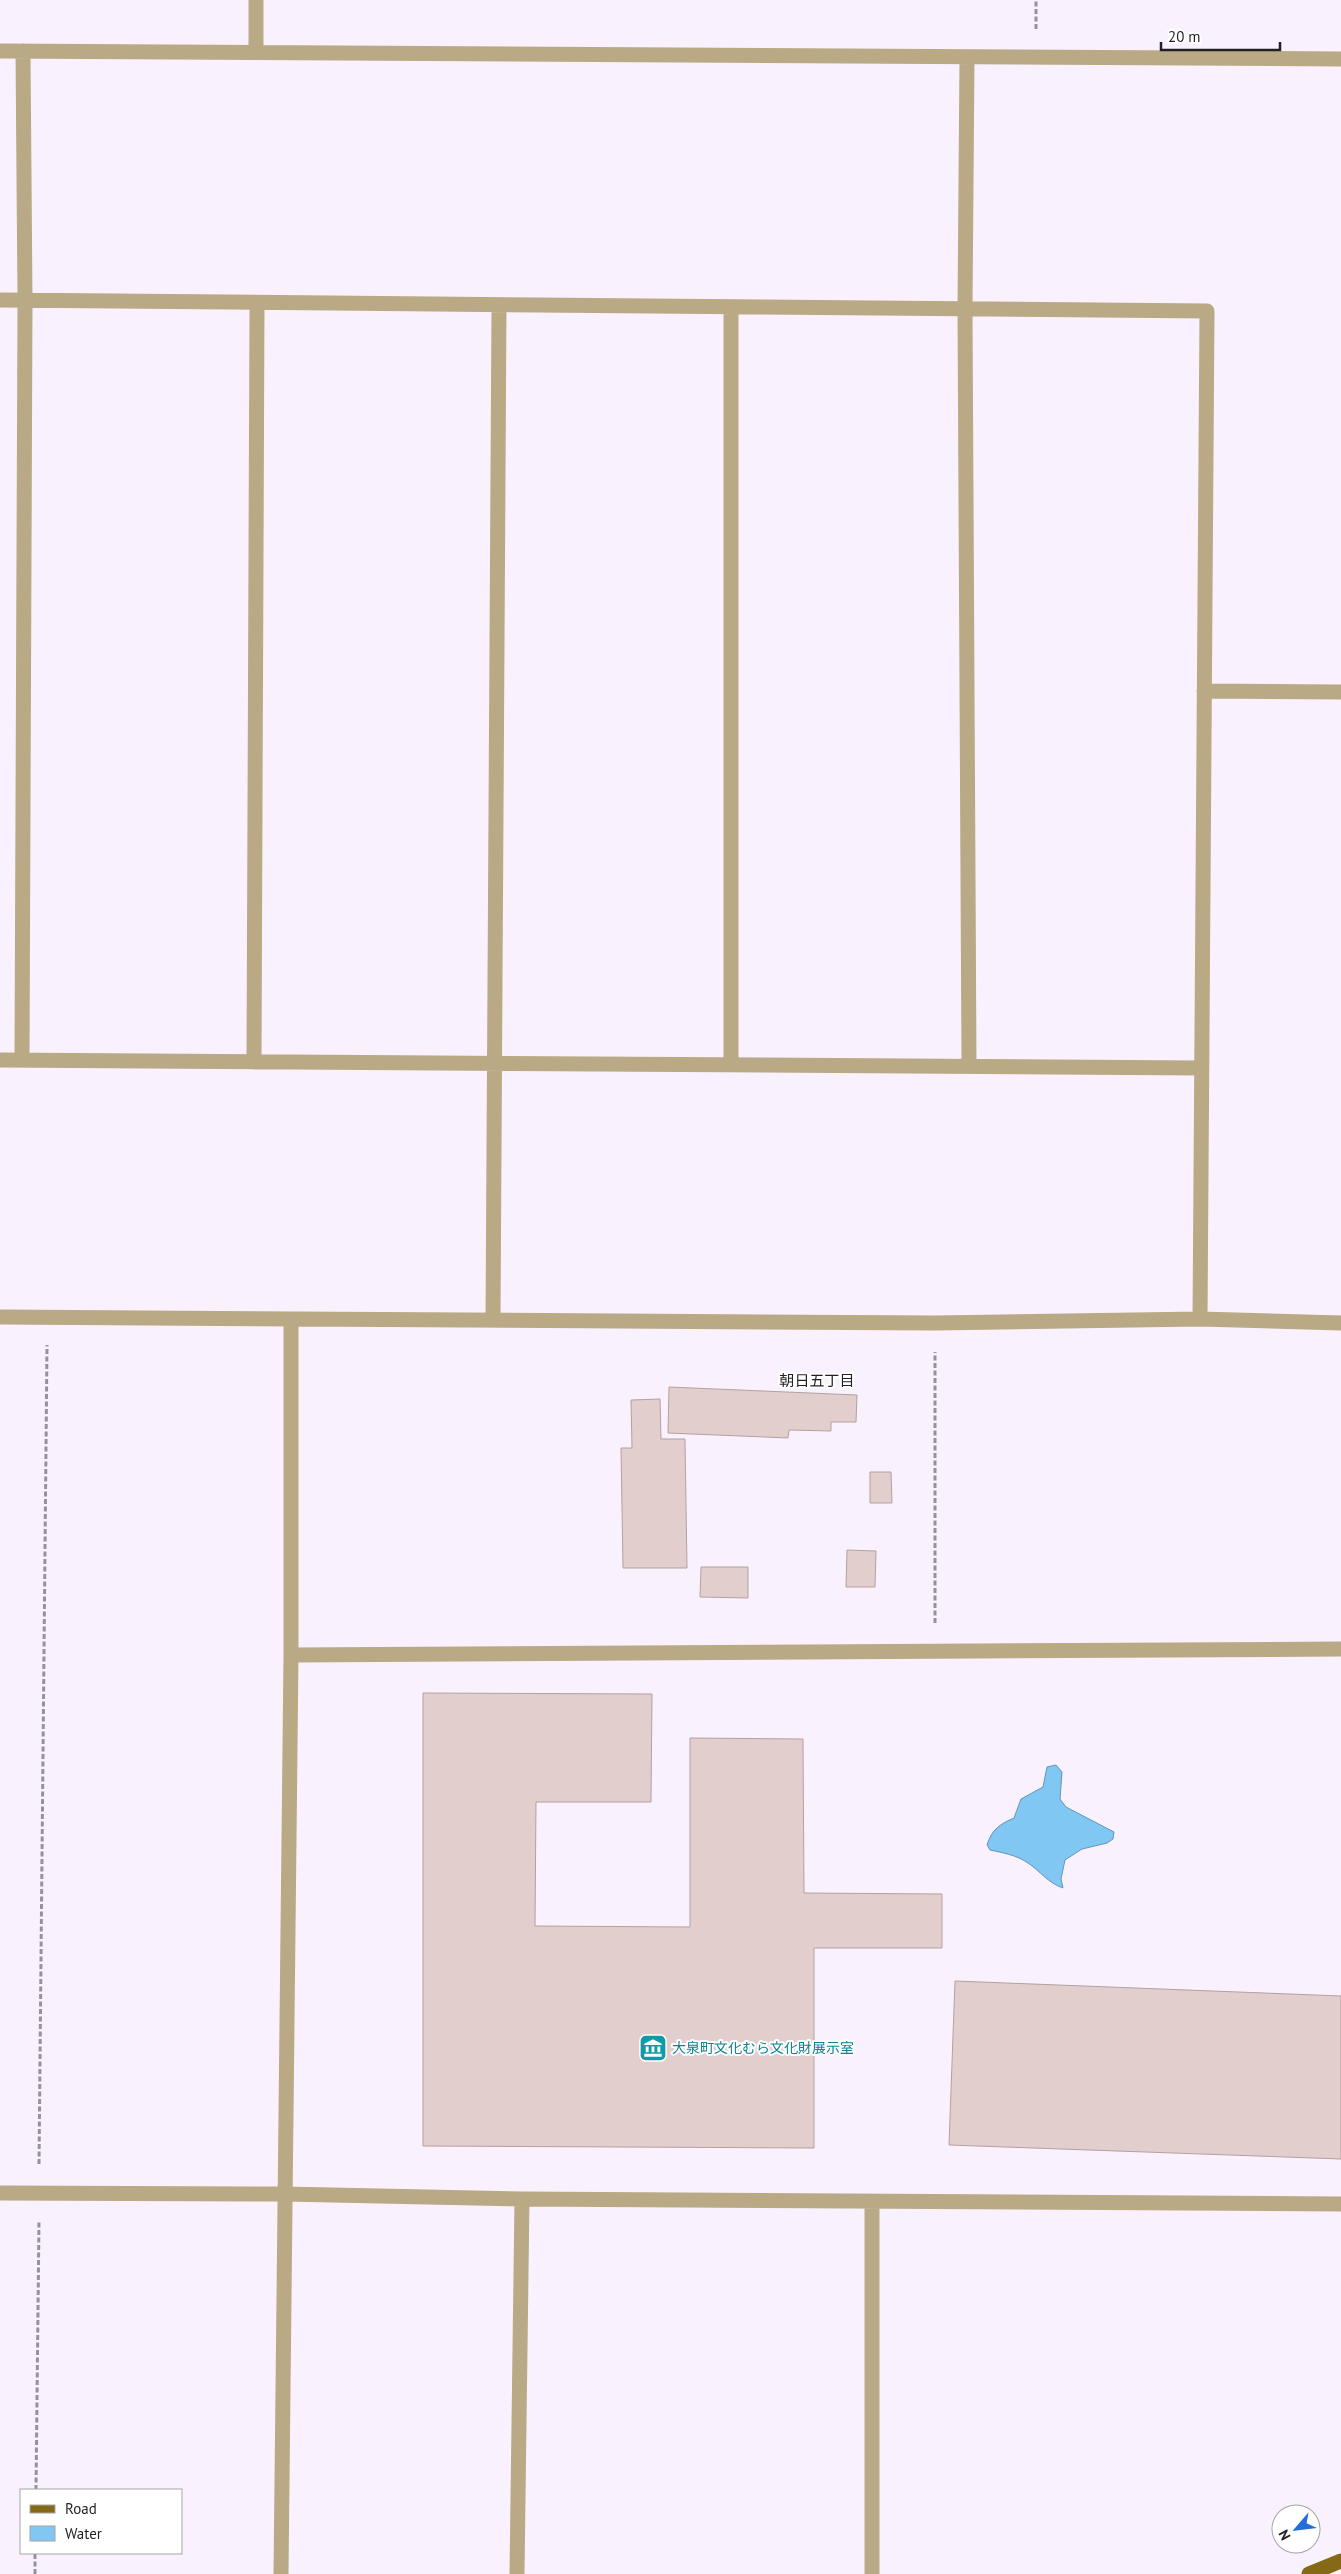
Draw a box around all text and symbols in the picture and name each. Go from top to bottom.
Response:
scale bar [1161,20,1280,52]
text: 20 m [1168,27,1201,46]
district label: 朝日五丁目 [779,1371,855,1390]
museum icon: 大泉町文化むら文化財展示室 [638,2033,668,2063]
place label: 大泉町文化むら文化財展示室 [672,2039,854,2057]
legend [20,2489,182,2554]
text: Road [65,2499,97,2518]
north arrow [1271,2504,1321,2554]
text: Water [65,2524,102,2543]
text: N [1274,2527,1295,2543]

